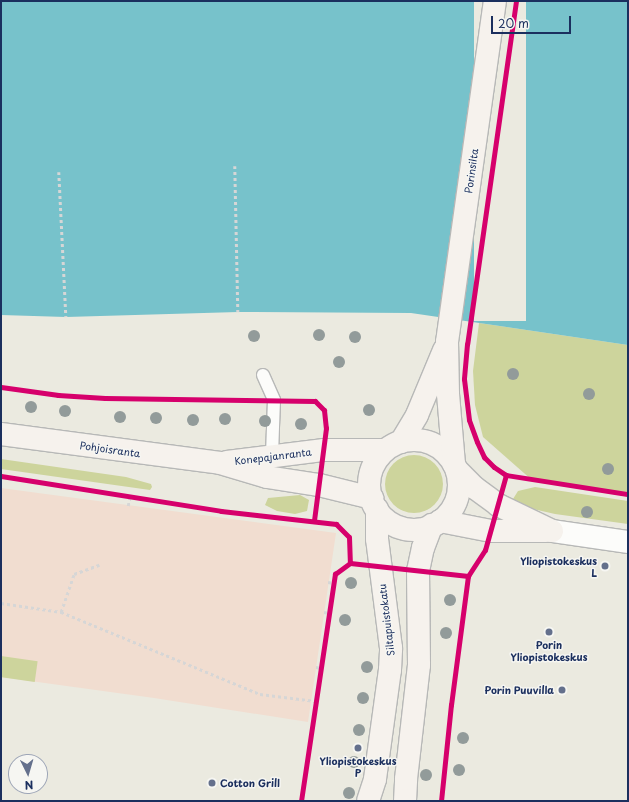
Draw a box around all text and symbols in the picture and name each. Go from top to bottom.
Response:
scale bar [493,8,573,34]
text: 20 m [498,14,529,32]
street label: Porinsilta [462,148,480,194]
street label: Pohjoisranta [79,439,141,459]
street label: Konepajanranta [234,445,312,467]
place label: Yliopistokeskus L [520,554,597,578]
marker: Yliopistokeskus L [600,561,610,571]
street label: Siltapuistokatu [376,583,396,657]
marker: Porin Yliopistokeskus [544,627,554,637]
place label: Porin Yliopistokeskus [511,638,587,662]
place label: Porin Puuvilla [484,684,554,696]
marker: Porin Puuvilla [557,685,567,695]
marker: Yliopistokeskus P [353,743,363,753]
north arrow [8,754,48,794]
place label: Yliopistokeskus P [320,754,396,778]
text: N [24,777,34,794]
place label: Cotton Grill [220,777,280,789]
marker: Cotton Grill [207,778,217,788]

